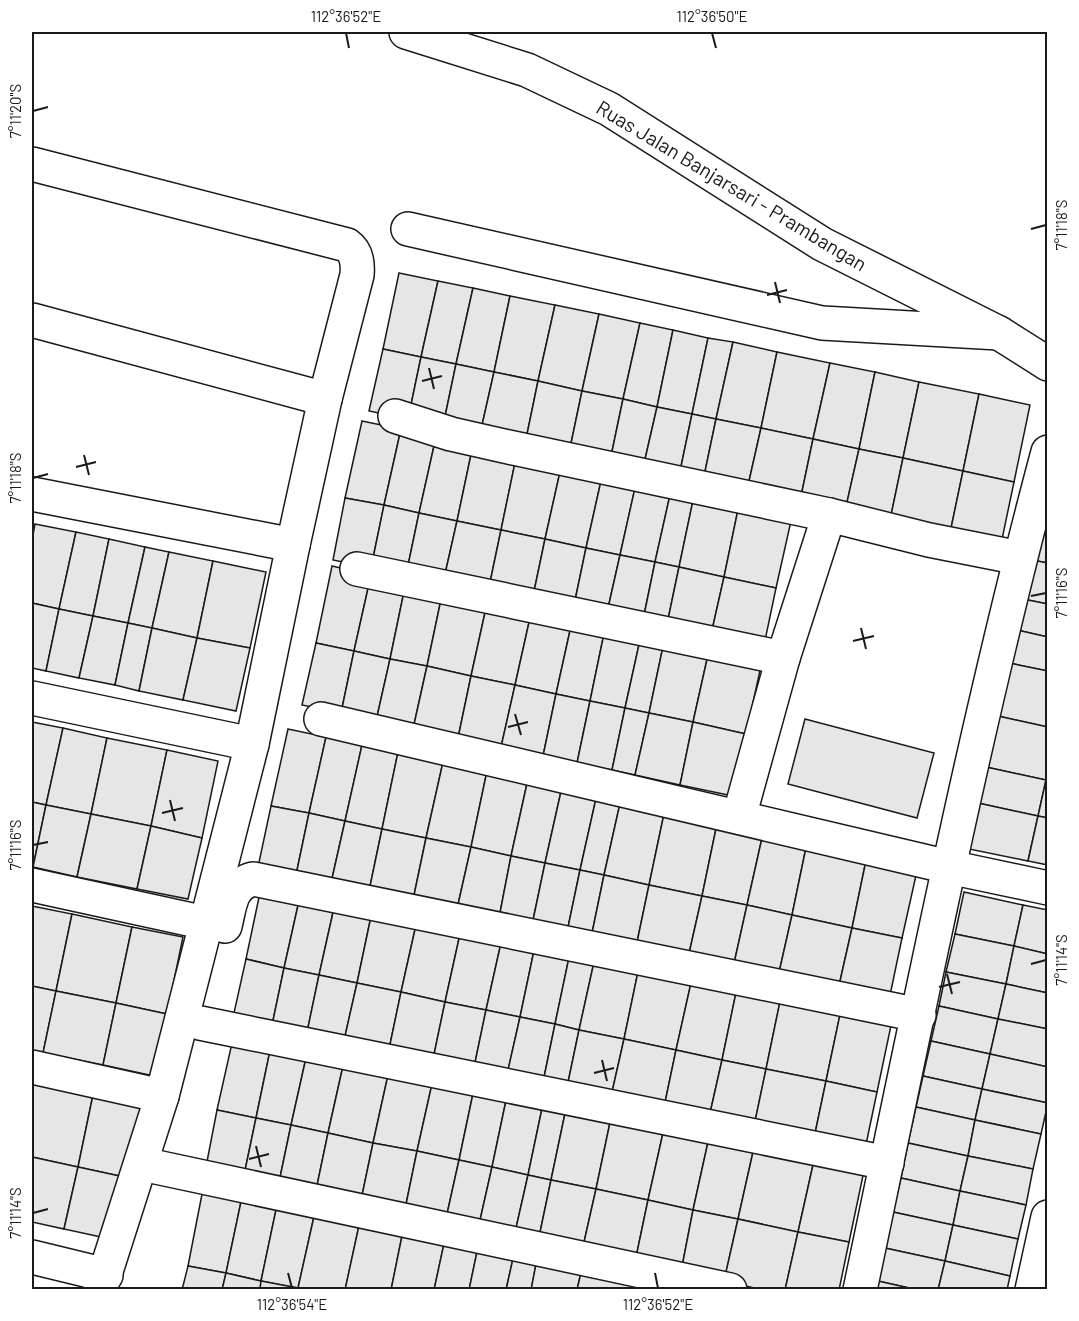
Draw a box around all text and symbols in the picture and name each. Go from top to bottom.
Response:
text: 112°36'52"E [311,7,381,25]
text: 112°36'50"E [677,7,747,25]
text: 7°11'20"S [6,84,24,138]
street label: Ruas Jalan Banjarsari - Prambangan [592,95,872,275]
text: 7°11'18"S [1052,199,1070,251]
text: 7°11'18"S [6,452,24,504]
text: 7°11'16"S [1052,567,1070,619]
text: 7°11'16"S [6,819,24,871]
text: 7°11'14"S [1052,934,1070,986]
text: 7°11'14"S [6,1187,24,1239]
text: 112°36'54"E [257,1295,327,1313]
text: 112°36'52"E [623,1295,693,1313]

